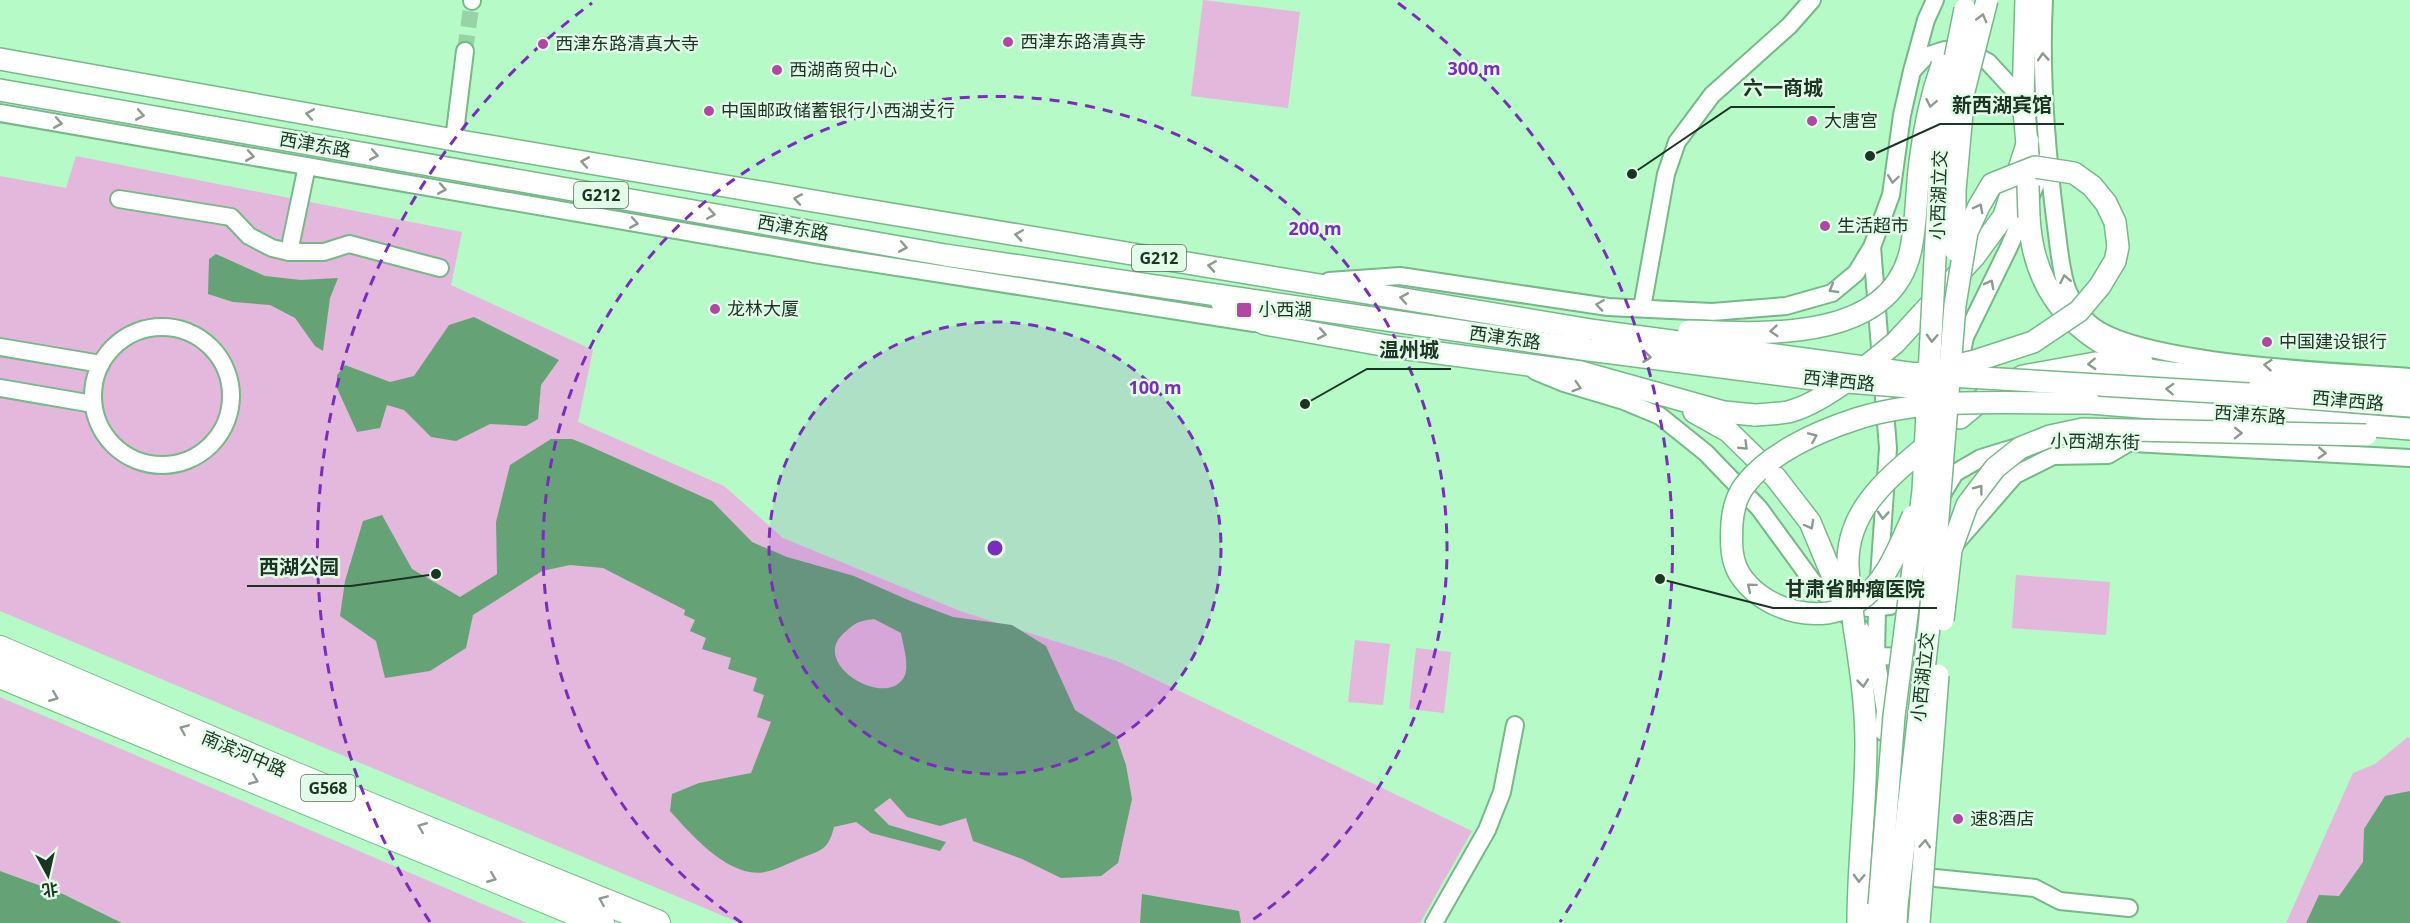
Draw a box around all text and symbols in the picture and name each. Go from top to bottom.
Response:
one-way arrow [1974,13,1987,23]
place label: 西津东路清真寺 [1020,29,1146,53]
place label: 西津东路清真大寺 [555,31,699,55]
marker: 西津东路清真寺 [1001,35,1015,49]
marker: 西津东路清真大寺 [536,37,550,51]
one-way arrow [2036,52,2049,61]
text: 300 m [1447,56,1501,80]
place label: 西湖商贸中心 [789,57,897,81]
marker: 西湖商贸中心 [770,63,784,77]
callout: 六一商城 [1731,69,1835,107]
text: 六一商城 [1743,74,1823,101]
callout: 新西湖宾馆 [1940,86,2064,124]
text: 新西湖宾馆 [1952,91,2052,118]
place label: 中国邮政储蓄银行小西湖支行 [721,98,955,122]
one-way arrow [1925,98,1938,108]
marker: 中国邮政储蓄银行小西湖支行 [702,104,716,118]
one-way arrow [136,108,145,120]
place label: 大唐宫 [1824,108,1878,132]
one-way arrow [305,109,314,121]
marker: 大唐宫 [1805,114,1819,128]
one-way arrow [53,116,62,128]
street label: 西津东路 [278,126,353,162]
one-way arrow [369,148,379,161]
one-way arrow [244,149,254,162]
street label: 小西湖立交 [1924,150,1952,240]
one-way arrow [580,157,589,169]
one-way arrow [1887,174,1899,183]
road number: G212 [574,182,628,208]
one-way arrow [437,183,447,195]
one-way arrow [793,193,802,205]
one-way arrow [1971,203,1983,214]
one-way arrow [705,207,715,220]
street label: 西津东路 [756,209,831,245]
place label: 生活超市 [1837,213,1909,237]
one-way arrow [629,216,639,229]
text: 200 m [1288,216,1342,240]
marker: 生活超市 [1818,219,1832,233]
one-way arrow [1015,229,1025,242]
one-way arrow [898,240,908,253]
road number: G212 [1132,245,1186,271]
one-way arrow [1207,261,1216,273]
one-way arrow [2059,274,2072,284]
one-way arrow [1983,280,1994,290]
one-way arrow [1829,282,1839,294]
one-way arrow [1399,292,1409,305]
place label: 龙林大厦 [727,296,799,320]
place label: 小西湖 [1258,297,1312,321]
one-way arrow [1595,300,1605,312]
marker: 小西湖 [1235,301,1253,319]
marker: 龙林大厦 [708,302,722,316]
street label: 西津东路 [1468,320,1542,354]
one-way arrow [1770,324,1779,337]
one-way arrow [1317,327,1327,340]
place label: 中国建设银行 [2279,329,2387,353]
callout: 温州城 [1367,331,1451,369]
one-way arrow [1925,333,1938,342]
marker: 中国建设银行 [2260,335,2274,349]
text: 温州城 [1379,336,1439,363]
one-way arrow [1643,351,1652,363]
one-way arrow [2087,358,2096,371]
one-way arrow [2263,359,2273,372]
street label: 西津西路 [1802,364,1876,396]
text: 100 m [1128,375,1182,399]
one-way arrow [1571,380,1582,392]
one-way arrow [2165,383,2174,396]
street label: 西津西路 [2311,385,2385,415]
street label: 西津东路 [2213,400,2287,428]
one-way arrow [2233,426,2242,439]
street label: 小西湖东街 [2050,428,2140,454]
one-way arrow [1807,432,1818,444]
one-way arrow [1736,439,1747,450]
one-way arrow [2317,446,2326,459]
one-way arrow [1972,484,1983,495]
one-way arrow [1877,511,1890,520]
one-way arrow [1803,519,1814,529]
centre of rings [985,538,1005,558]
callout: 西湖公园 [247,548,351,586]
text: 西湖公园 [259,553,339,580]
callout: 甘肃省肿瘤医院 [1773,570,1937,608]
text: 甘肃省肿瘤医院 [1785,575,1925,602]
one-way arrow [1747,583,1758,594]
street label: 小西湖立交 [1905,631,1939,723]
one-way arrow [1856,679,1868,688]
one-way arrow [48,690,59,702]
one-way arrow [179,724,190,736]
street label: 南滨河中路 [198,724,291,782]
one-way arrow [247,773,258,785]
road number: G568 [301,775,355,801]
place label: 速8酒店 [1970,806,2034,830]
marker: 速8酒店 [1951,812,1965,826]
one-way arrow [418,822,429,834]
one-way arrow [1918,839,1931,848]
north arrow [18,845,78,905]
one-way arrow [486,871,497,883]
one-way arrow [1852,874,1865,883]
text: 北 [41,878,60,902]
one-way arrow [598,895,609,907]

